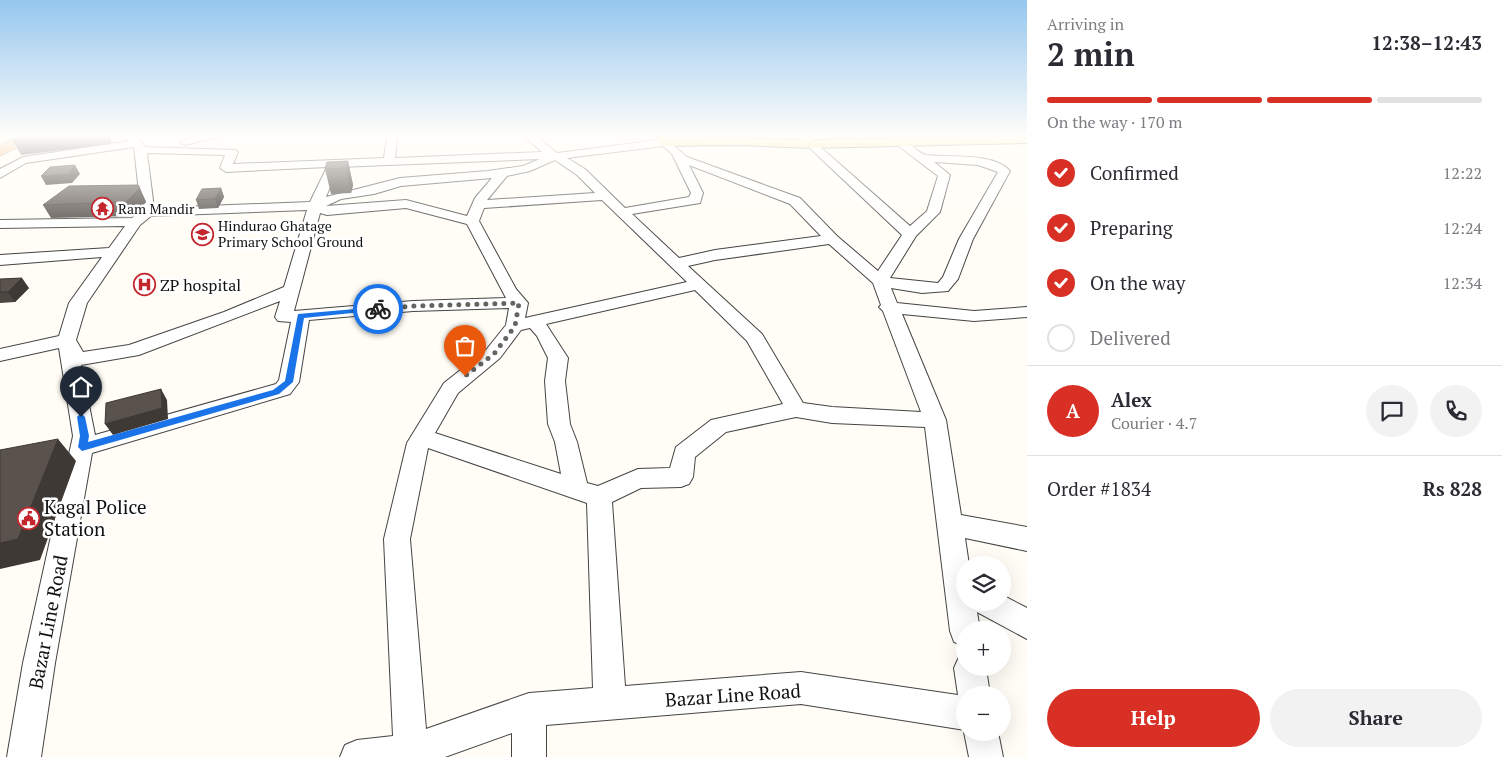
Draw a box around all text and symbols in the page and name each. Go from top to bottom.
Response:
text: Arriving in [1047,13,1124,35]
text: 12:38–12:43 [1371,30,1482,55]
text: 2 min [1047,33,1135,75]
text: On the way · 170 m [1047,111,1182,133]
icon: check [1047,159,1075,187]
text: Confirmed [1090,160,1179,185]
text: 12:22 [1443,162,1482,184]
temple icon: Ram Mandir [90,197,114,221]
place label: Ram Mandir [118,199,195,218]
icon: check [1047,214,1075,242]
text: Preparing [1090,215,1173,240]
place label: Hindurao Ghatage Primary School Ground [218,216,364,251]
text: 12:24 [1443,217,1482,239]
school or university icon: Hindurao Ghatage Primary School Ground [190,222,214,246]
icon: check [1047,269,1075,297]
text: On the way [1090,270,1185,295]
text: 12:34 [1443,272,1482,294]
hospital icon: ZP hospital [132,273,156,297]
place label: ZP hospital [160,274,241,296]
courier [353,284,403,334]
icon: bike [364,295,392,323]
pin [444,325,486,376]
text: Delivered [1090,325,1171,350]
icon: bag [451,332,479,360]
pin [60,366,102,417]
icon: home [67,373,95,401]
button: chat [1366,385,1418,437]
button: phone [1430,385,1482,437]
text: Alex [1111,387,1152,412]
text: A [1066,398,1080,423]
text: Courier · 4.7 [1111,412,1197,434]
text: Order #1834 [1047,476,1151,501]
text: Rs 828 [1423,476,1482,501]
place label: Kagal Police Station [44,494,147,541]
public building icon: Kagal Police Station [16,506,40,530]
street label: Bazar Line Road [22,552,73,691]
map controls [956,556,1011,741]
button: layers [956,556,1011,611]
button: + [956,621,1011,676]
street label: Bazar Line Road [664,677,802,712]
button: − [956,686,1011,741]
button: Help [1047,689,1260,747]
button: Share [1270,689,1482,747]

